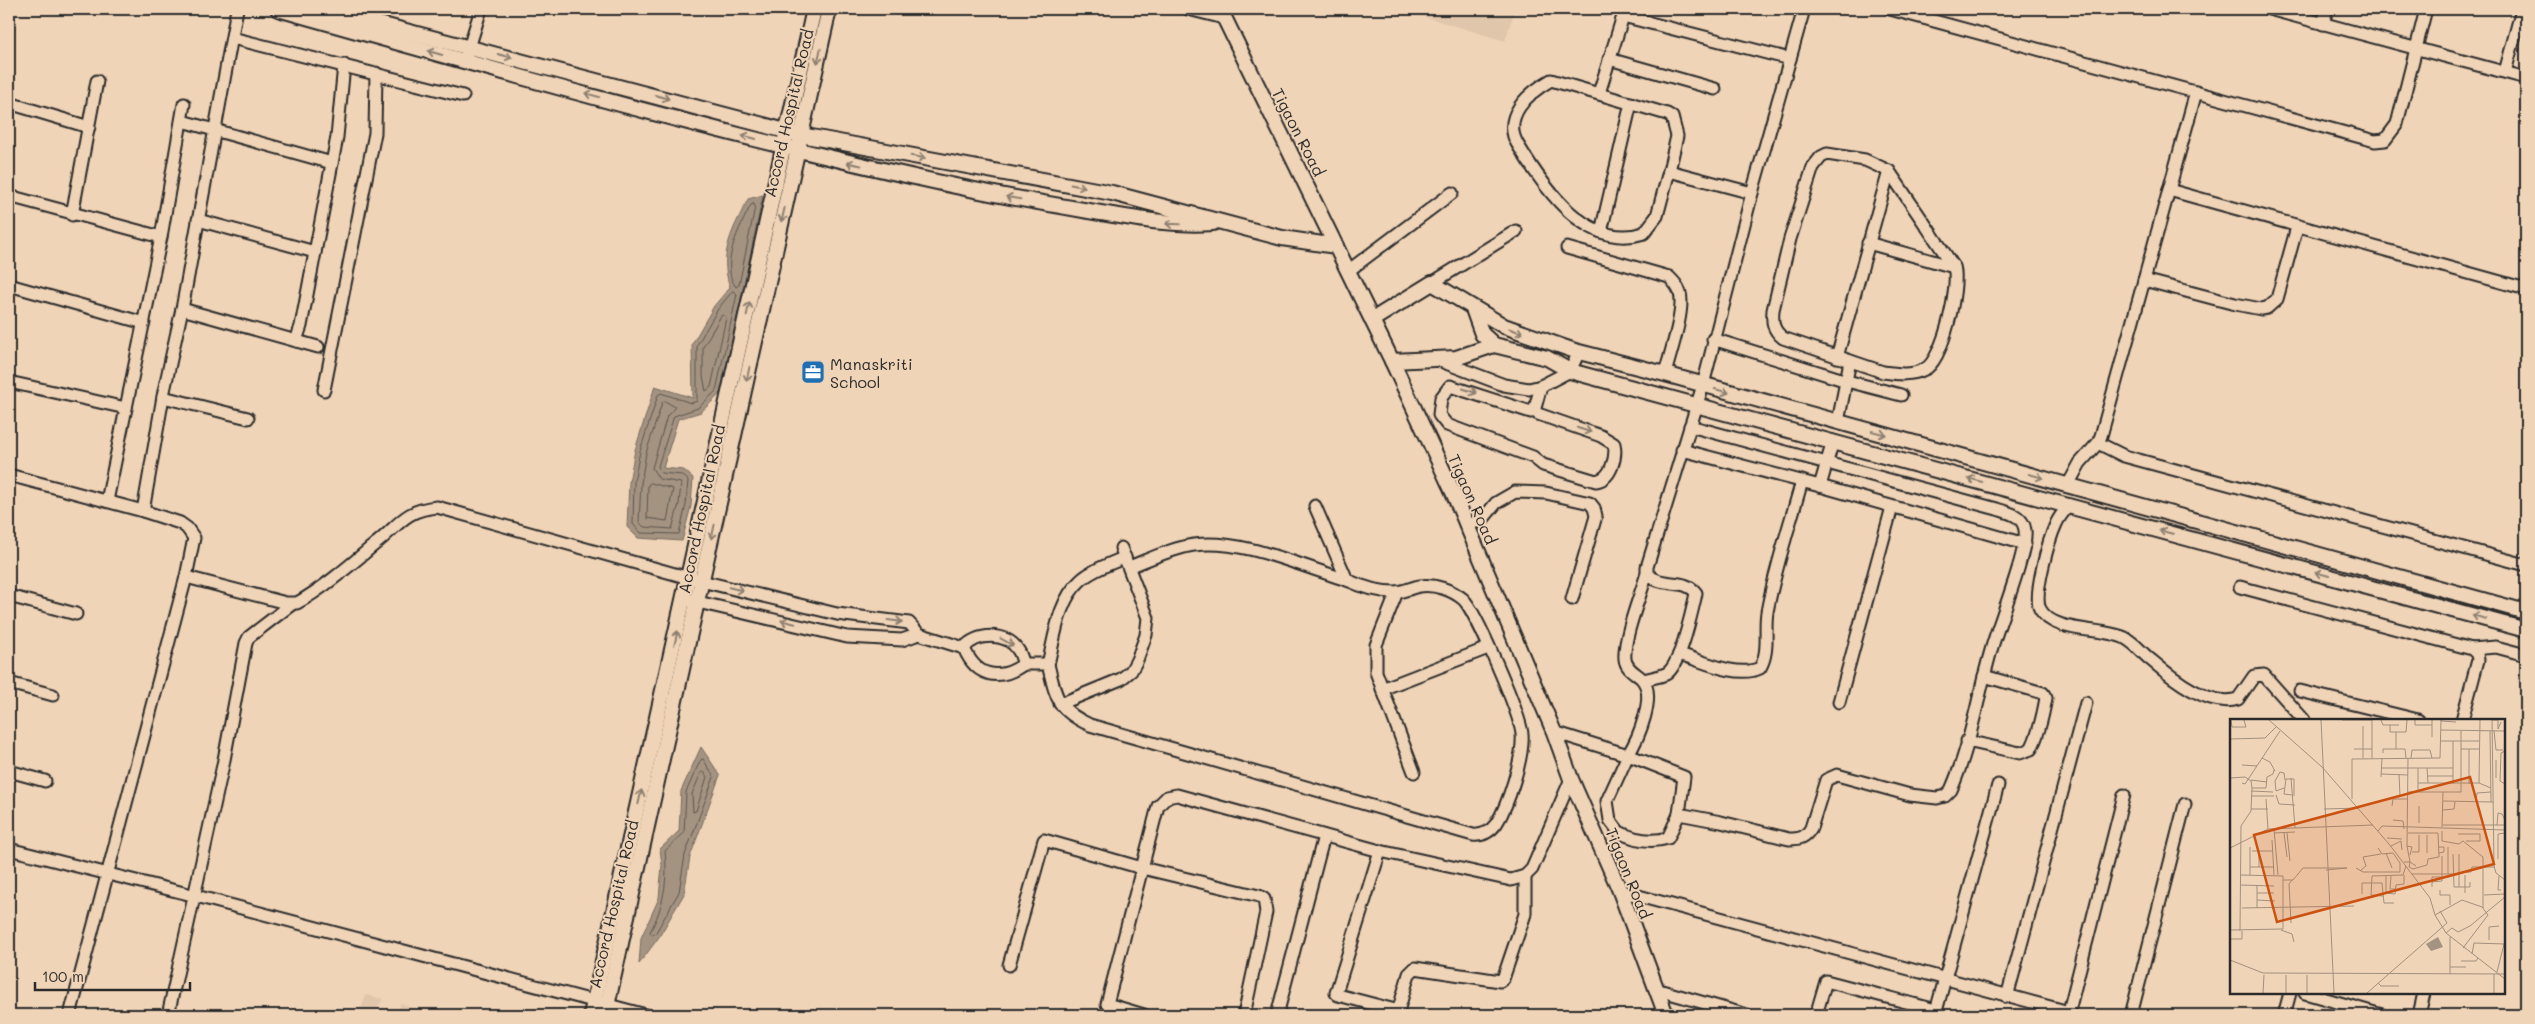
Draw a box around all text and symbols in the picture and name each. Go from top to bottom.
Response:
street label: Accord Hospital Road [758,27,818,199]
one-way arrow [428,48,444,58]
one-way arrow [814,48,823,64]
one-way arrow [497,51,513,61]
street label: Tigaon Road [1268,84,1330,180]
one-way arrow [585,90,601,99]
one-way arrow [654,93,670,103]
one-way arrow [742,132,758,142]
one-way arrow [909,153,925,163]
one-way arrow [847,159,863,168]
one-way arrow [1069,182,1085,191]
one-way arrow [1005,193,1021,203]
one-way arrow [778,206,787,222]
one-way arrow [1166,219,1182,229]
one-way arrow [744,301,753,317]
one-way arrow [1508,327,1523,336]
place label: Manaskriti School [830,353,913,392]
office icon: Manaskriti School [800,359,826,385]
one-way arrow [743,365,752,381]
one-way arrow [1714,386,1730,396]
one-way arrow [1462,387,1478,397]
street label: Accord Hospital Road [673,423,729,595]
one-way arrow [1576,425,1592,435]
one-way arrow [1871,429,1887,439]
street label: Tigaon Road [1444,451,1502,547]
one-way arrow [2027,472,2043,481]
one-way arrow [1967,474,1983,484]
one-way arrow [708,524,718,540]
one-way arrow [2158,526,2174,536]
one-way arrow [2315,569,2331,579]
one-way arrow [728,585,744,594]
one-way arrow [2472,612,2488,621]
one-way arrow [781,617,797,626]
one-way arrow [887,617,903,627]
one-way arrow [671,631,681,647]
one-way arrow [999,637,1014,647]
inset map [2230,719,2505,994]
one-way arrow [635,789,645,805]
street label: Accord Hospital Road [583,818,643,990]
street label: Tigaon Road [1601,824,1657,922]
scale bar [35,959,190,991]
text: 100 m [42,966,84,986]

